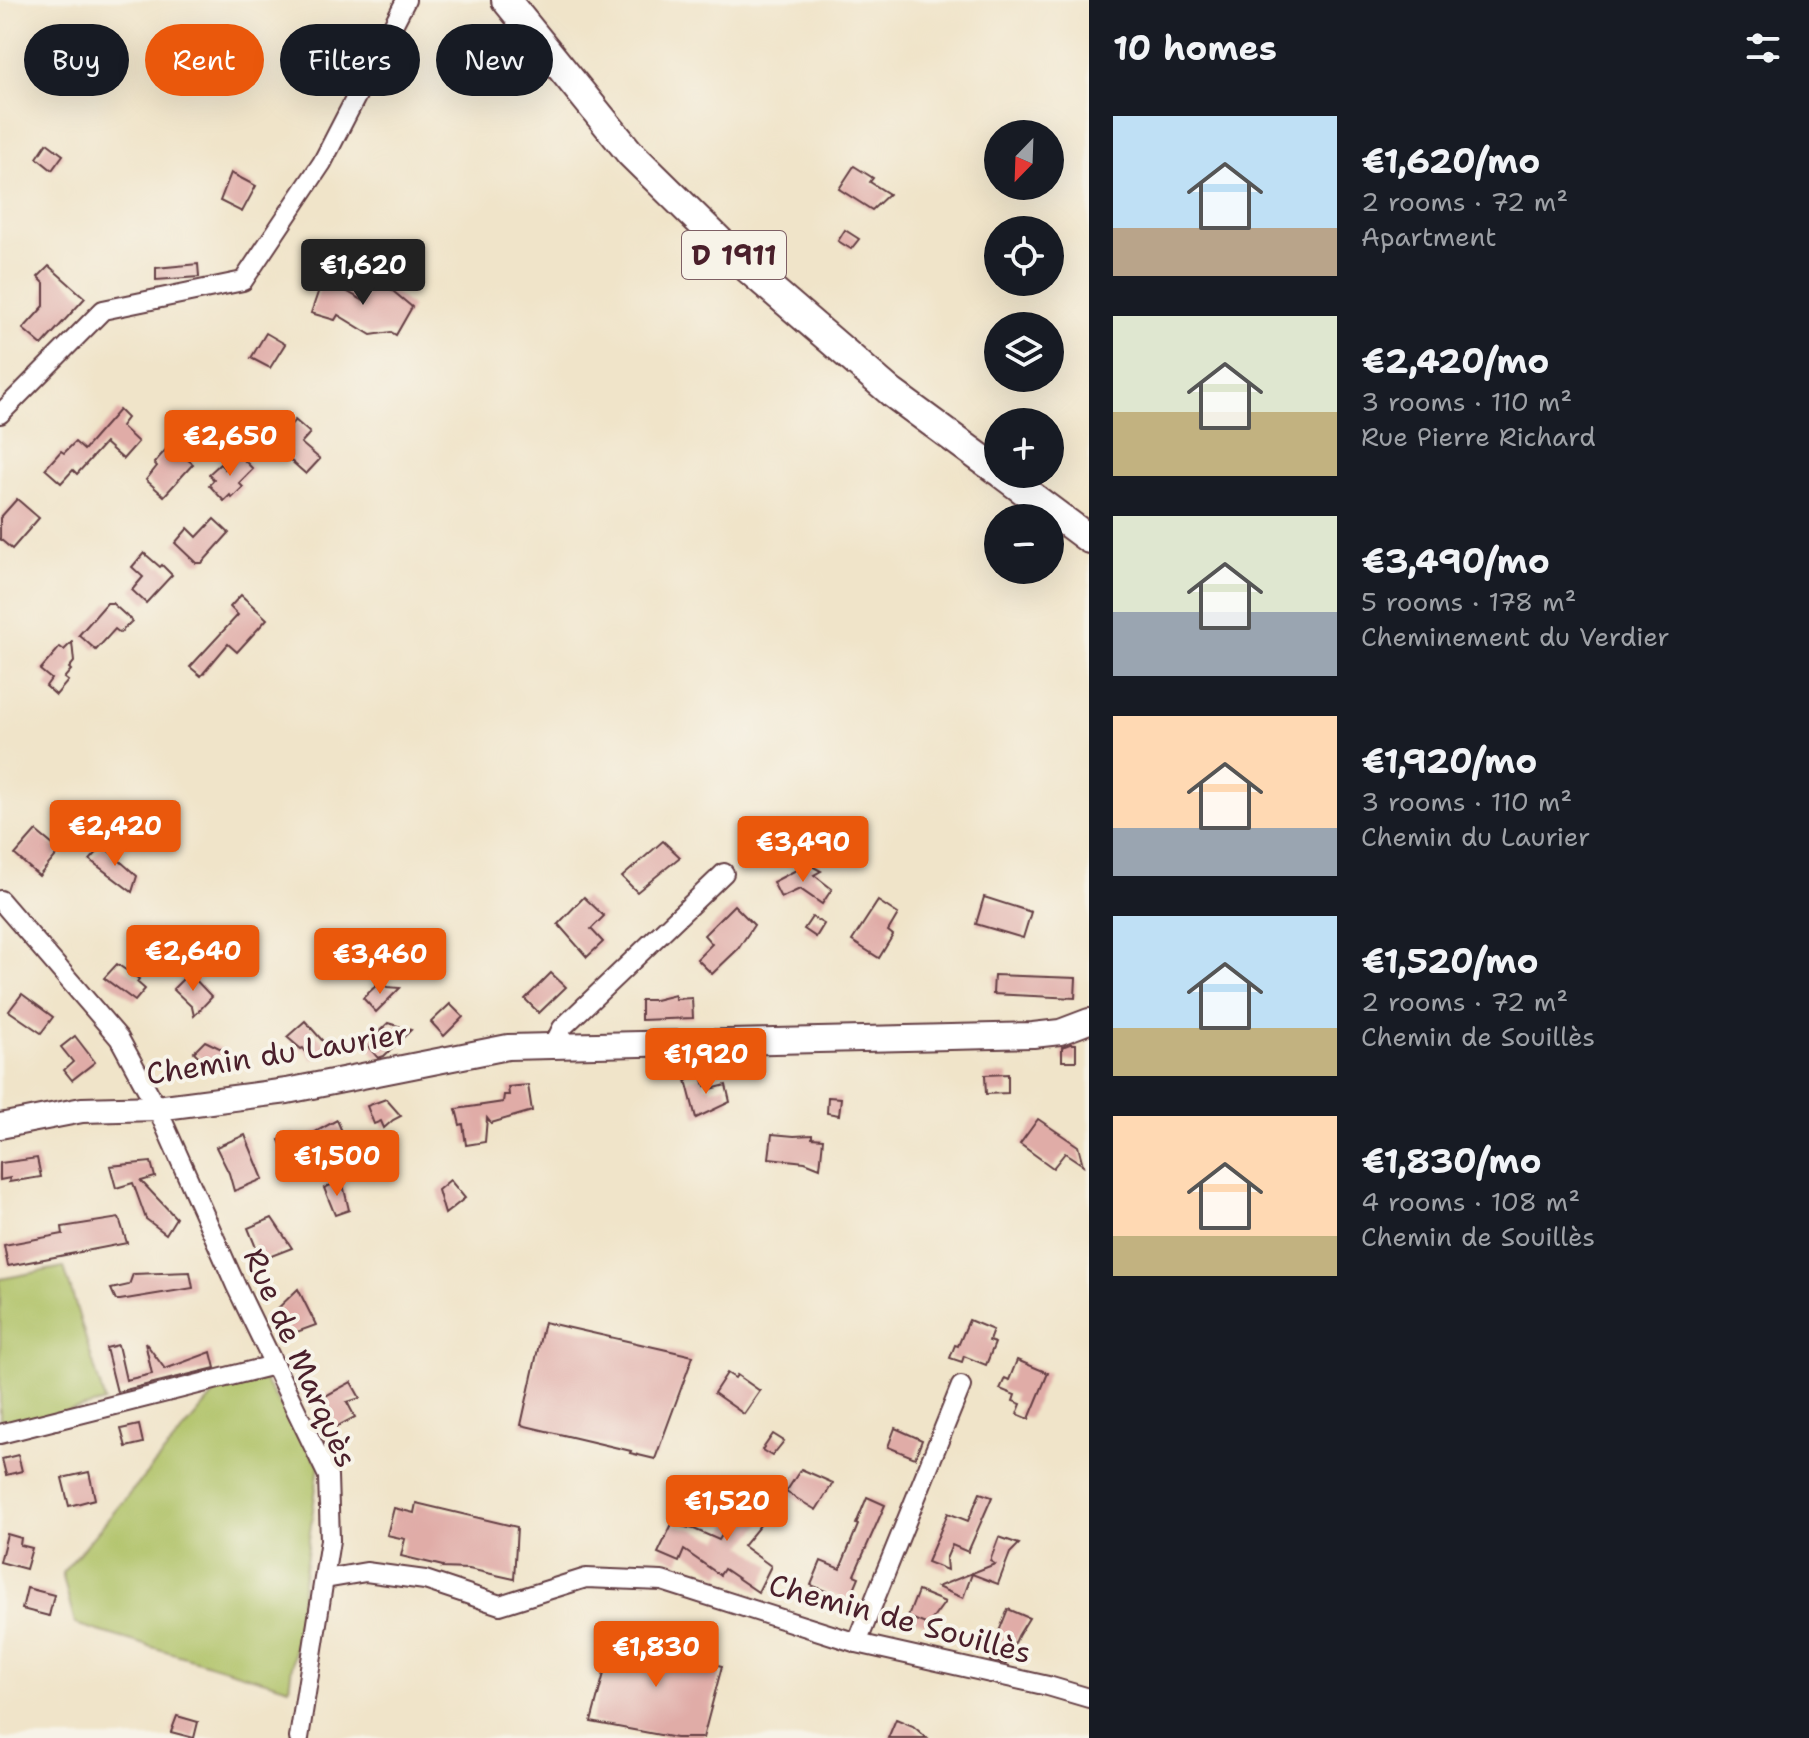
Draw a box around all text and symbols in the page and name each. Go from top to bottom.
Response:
chip: Buy [24,24,129,96]
chip: Rent [145,24,264,96]
chip: Filters [280,24,420,96]
chip: New [436,24,553,96]
text: 10 homes [1113,25,1277,71]
icon: filters [1741,26,1785,70]
north arrow [984,120,1064,200]
map controls [984,120,1064,584]
text: €1,620/mo [1361,138,1540,184]
icon: home [1177,148,1273,244]
text: 2 rooms · 72 m² [1361,184,1568,219]
button: locate [984,216,1064,296]
text: Apartment [1361,219,1497,254]
road number: D 1911 [682,231,786,279]
pin: €1,620 [298,239,428,307]
text: €1,620 [319,247,407,282]
button: layers [984,312,1064,392]
text: €2,420/mo [1361,338,1549,384]
icon: home [1177,348,1273,444]
text: 3 rooms · 110 m² [1361,384,1572,419]
button: + [984,408,1064,488]
pin: €2,650 [165,410,295,478]
text: €2,650 [182,418,278,453]
text: Rue Pierre Richard [1361,419,1596,454]
button: − [984,504,1064,584]
text: €3,490/mo [1361,538,1550,584]
icon: home [1177,548,1273,644]
text: 5 rooms · 178 m² [1361,584,1577,619]
text: Cheminement du Verdier [1361,619,1670,654]
text: €1,920/mo [1361,738,1537,784]
icon: home [1177,748,1273,844]
text: 3 rooms · 110 m² [1361,784,1572,819]
pin: €2,420 [50,800,180,868]
text: €2,420 [68,808,162,843]
pin: €3,490 [738,816,868,884]
text: Chemin du Laurier [1361,819,1590,854]
text: €3,490 [755,824,851,859]
pin: €2,640 [128,925,258,993]
pin: €3,460 [315,928,445,996]
text: €2,640 [144,933,242,968]
text: €3,460 [332,936,428,971]
text: €1,520/mo [1361,938,1539,984]
icon: home [1177,948,1273,1044]
text: 2 rooms · 72 m² [1361,984,1568,1019]
street label: Chemin du Laurier [143,1013,411,1094]
text: Chemin de Souillès [1361,1019,1595,1054]
pin: €1,920 [641,1028,771,1096]
text: €1,920 [663,1036,749,1071]
pin: €1,500 [272,1130,402,1198]
text: €1,500 [293,1138,381,1173]
text: €1,830/mo [1361,1138,1542,1184]
icon: home [1177,1148,1273,1244]
text: 4 rooms · 108 m² [1361,1184,1580,1219]
text: Chemin de Souillès [1361,1219,1595,1254]
street label: Rue de Marquès [234,1242,367,1474]
pin: €1,520 [662,1475,792,1543]
text: €1,520 [684,1483,770,1518]
street label: Chemin de Souillès [764,1564,1036,1673]
pin: €1,830 [591,1621,721,1689]
text: €1,830 [612,1629,700,1664]

